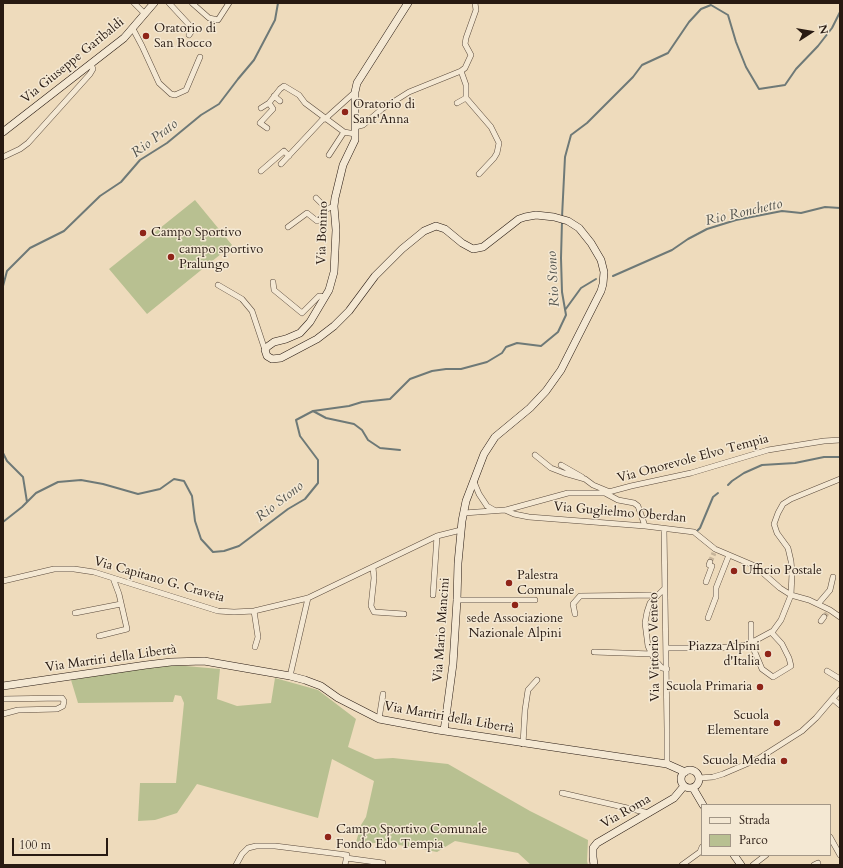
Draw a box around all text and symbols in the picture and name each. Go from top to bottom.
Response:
north arrow [791,12,831,52]
street label: Via Giuseppe Garibaldi [18,15,128,107]
place label: Oratorio di San Rocco [154,21,216,52]
text: N [815,23,832,36]
marker: Oratorio di San Rocco [141,31,151,41]
place label: Oratorio di Sant'Anna [353,97,415,128]
marker: Oratorio di Sant'Anna [340,107,350,117]
water label: Rio Prato [129,116,181,162]
water label: Rio Ronchetto [704,196,784,230]
street label: Via Bonino [314,201,332,265]
place label: Campo Sportivo [151,225,242,241]
marker: Campo Sportivo [138,228,148,238]
place label: campo sportivo Pralungo [179,242,263,273]
water label: Rio Stono [544,251,564,307]
marker: campo sportivo Pralungo [166,252,176,262]
street label: Via Onorevole Elvo Tempia [616,431,770,487]
water label: Rio Stono [253,478,307,526]
street label: Via Guglielmo Oberdan [553,499,687,527]
street label: Via Capitano G. Craveia [92,554,226,606]
place label: Ufficio Postale [742,563,822,579]
marker: Ufficio Postale [729,566,739,576]
place label: Palestra Comunale [517,568,574,599]
street label: Via Mario Mancini [431,577,453,683]
marker: Palestra Comunale [504,578,514,588]
street label: Via Vittorio Veneto [646,592,664,702]
marker: sede Associazione Nazionale Alpini [510,600,520,610]
place label: sede Associazione Nazionale Alpini [467,611,563,642]
place label: Piazza Alpini d'Italia [688,639,760,670]
street label: Via Martiri della Libertà [45,642,177,676]
marker: Piazza Alpini d'Italia [763,649,773,659]
place label: Scuola Primaria [666,679,752,695]
marker: Scuola Primaria [755,682,765,692]
street label: Via Martiri della Libertà [383,699,515,737]
place label: Scuola Elementare [707,708,769,739]
marker: Scuola Elementare [772,718,782,728]
place label: Scuola Media [703,753,776,769]
marker: Scuola Media [779,756,789,766]
street label: Via Roma [598,792,654,832]
legend [701,804,831,856]
text: Strada [739,812,770,828]
place label: Campo Sportivo Comunale Fondo Edo Tempia [336,822,487,853]
scale bar [14,830,110,856]
marker: Campo Sportivo Comunale Fondo Edo Tempia [323,832,333,842]
text: Parco [739,832,768,848]
text: 100 m [19,837,51,853]

